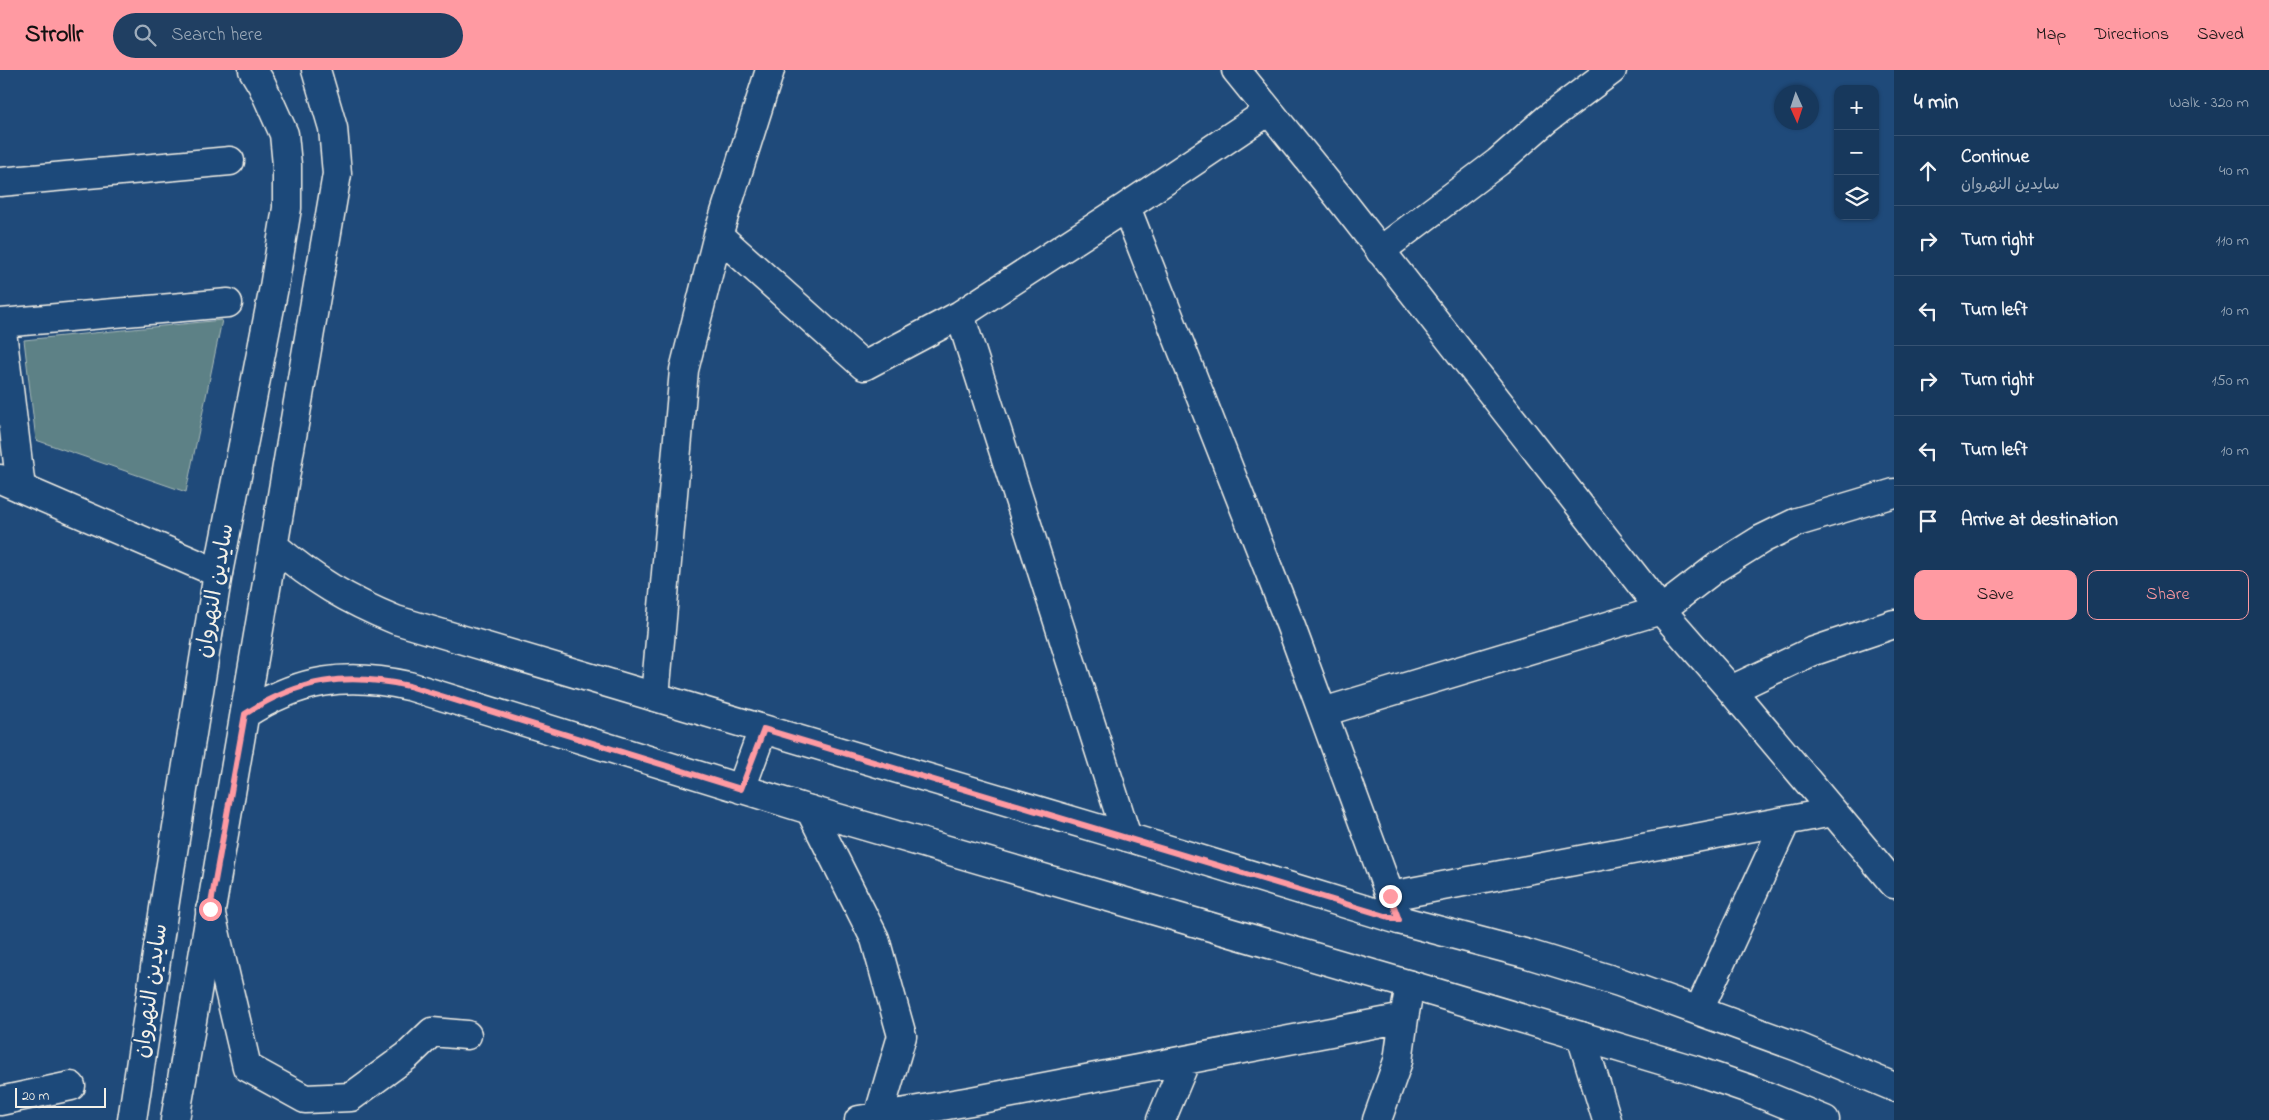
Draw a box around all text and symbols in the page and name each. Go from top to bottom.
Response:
search box [113,13,463,58]
text: Strollr [25,18,83,53]
icon: search [131,21,159,49]
text: Search here [171,22,262,49]
text: Map [2036,22,2066,48]
text: Directions [2094,22,2169,48]
text: Saved [2197,22,2244,48]
north arrow [1774,85,1819,130]
map controls [1834,85,1879,220]
button: + [1834,85,1879,130]
text: 4 min [1914,88,1958,118]
text: Walk · 320 m [2169,91,2249,115]
button: − [1834,130,1879,175]
text: Continue [1961,144,2029,171]
icon: ahead [1914,157,1942,185]
text: 40 m [2219,159,2249,183]
text: سايدين النهروان [1961,173,2060,197]
button: layers [1834,175,1879,220]
icon: right [1914,227,1942,255]
text: Turn right [1961,227,2034,254]
text: 110 m [2215,229,2249,253]
icon: left [1914,297,1942,325]
text: Turn left [1961,297,2028,324]
text: 10 m [2221,299,2249,323]
icon: right [1914,367,1942,395]
text: Turn right [1961,367,2034,394]
text: 150 m [2211,369,2249,393]
icon: left [1914,437,1942,465]
text: Turn left [1961,437,2028,464]
text: 10 m [2221,439,2249,463]
icon: arrive [1914,507,1942,535]
text: Arrive at destination [1961,507,2118,534]
street label: سايدين النهروان [188,521,244,661]
button: Save [1914,570,2077,620]
button: Share [2087,570,2249,620]
route end [1379,885,1402,908]
route start [199,898,222,921]
street label: سايدين النهروان [127,922,177,1060]
scale bar [15,1085,106,1108]
text: 20 m [22,1086,49,1107]

